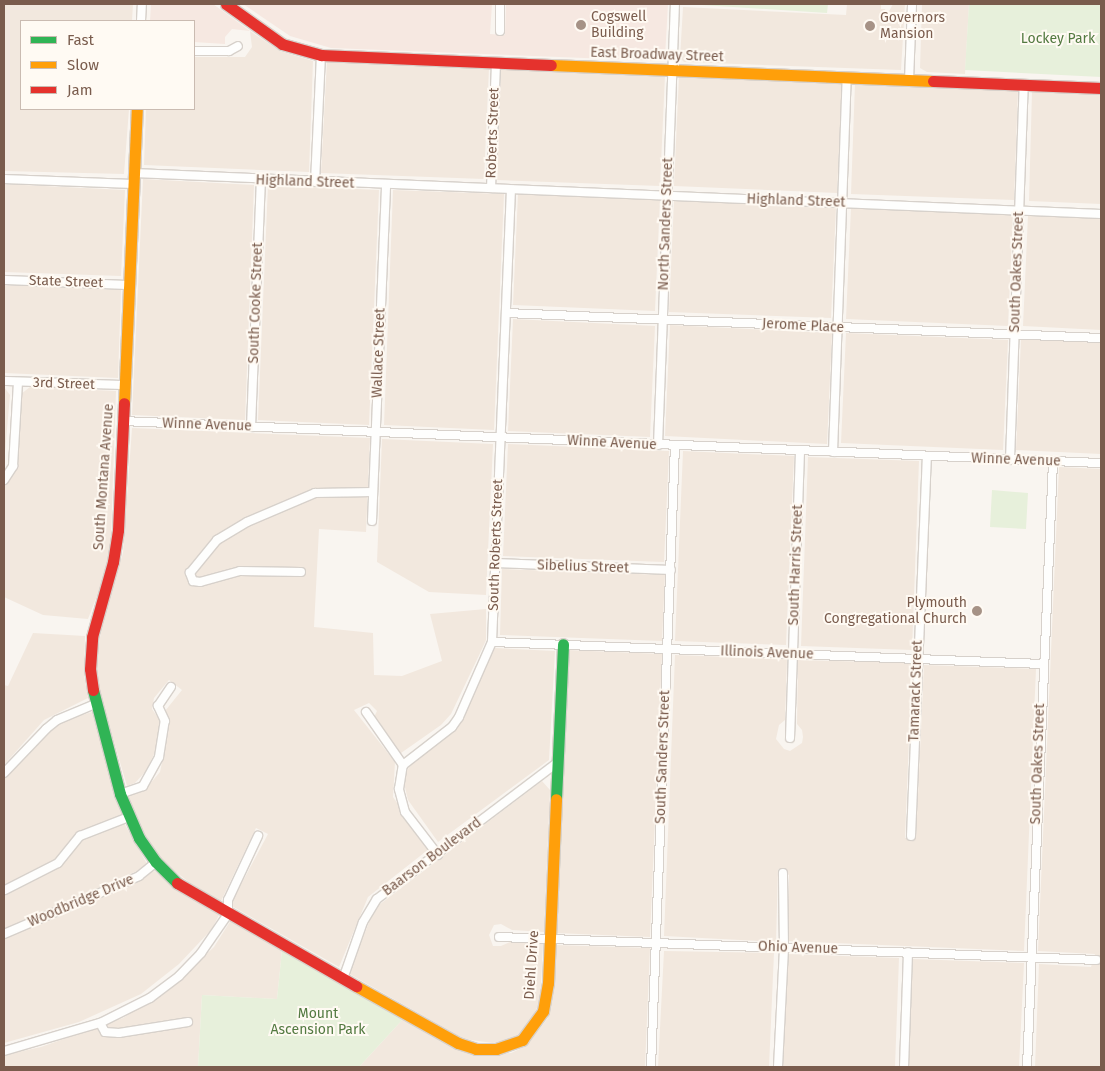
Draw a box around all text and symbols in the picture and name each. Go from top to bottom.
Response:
place label: Cogswell Building [591,9,646,41]
place label: Governors Mansion [880,10,945,42]
marker: Cogswell Building [575,19,587,31]
legend [20,20,195,110]
marker: Governors Mansion [864,20,876,32]
text: Fast [67,31,94,49]
park label: Lockey Park [1021,31,1095,47]
street label: East Broadway Street [590,44,724,66]
text: Slow [67,56,99,74]
text: Jam [67,81,93,99]
street label: Roberts Street [483,87,503,179]
street label: North Sanders Street [655,157,677,291]
street label: Highland Street [255,172,355,192]
street label: Highland Street [746,191,846,211]
street label: South Oakes Street [1006,211,1028,333]
street label: South Cooke Street [245,242,267,364]
street label: State Street [29,272,103,292]
street label: Wallace Street [369,308,389,398]
street label: Jerome Place [762,315,844,337]
street label: 3rd Street [33,375,95,393]
street label: South Montana Avenue [91,403,117,551]
street label: Winne Avenue [162,415,252,435]
street label: Winne Avenue [567,432,657,454]
street label: Winne Avenue [971,450,1061,470]
street label: South Roberts Street [485,479,507,611]
street label: South Harris Street [785,504,807,626]
street label: Sibelius Street [537,557,629,577]
place label: Plymouth Congregational Church [824,595,967,628]
marker: Plymouth Congregational Church [971,605,983,617]
street label: Tamarack Street [906,640,926,742]
street label: Illinois Avenue [720,643,814,663]
street label: South Sanders Street [652,690,674,824]
street label: South Oakes Street [1027,703,1049,825]
street label: Baarson Boulevard [379,814,485,900]
street label: Woodbridge Drive [26,871,136,931]
street label: Diehl Drive [521,930,543,1000]
street label: Ohio Avenue [758,938,838,958]
park label: Mount Ascension Park [271,1006,365,1038]

